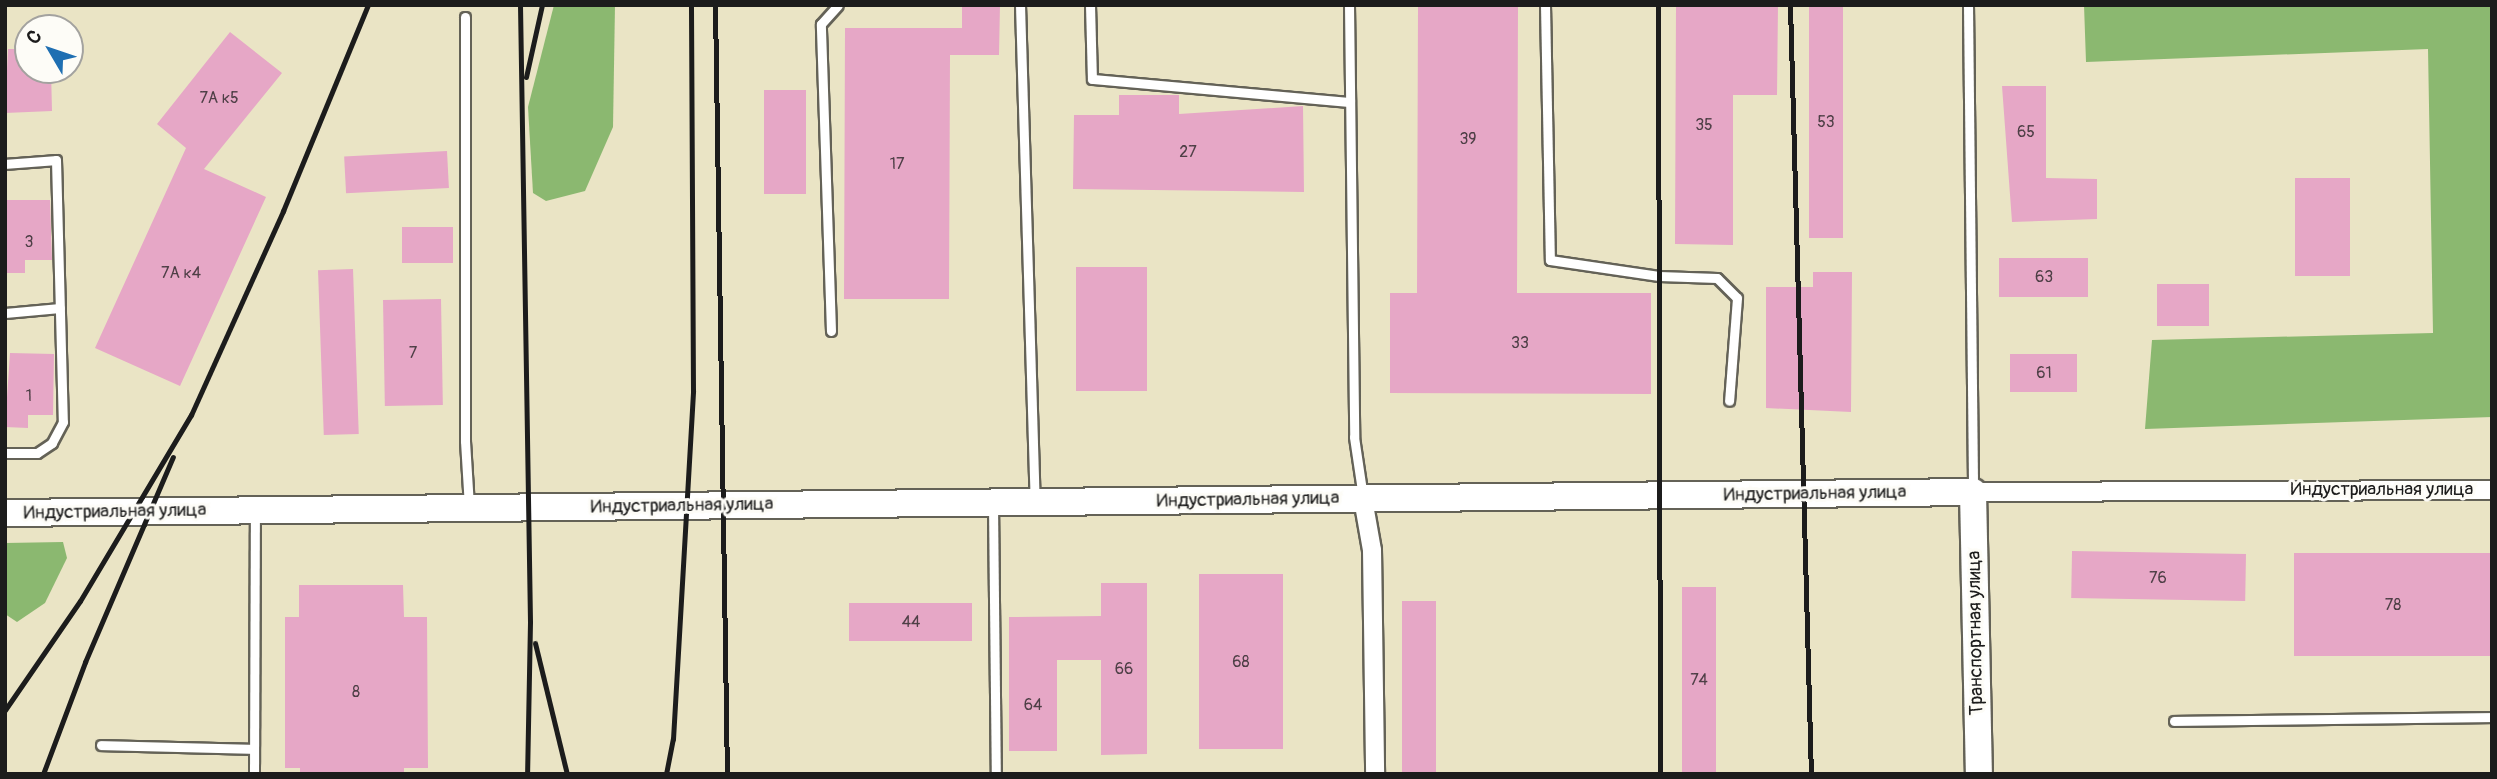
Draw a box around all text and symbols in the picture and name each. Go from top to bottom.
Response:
north arrow [14,14,84,84]
text: С [21,25,47,49]
house number: 7А к5 [199,88,239,108]
house number: 53 [1817,112,1835,132]
house number: 35 [1695,115,1713,135]
house number: 65 [2017,122,2035,142]
house number: 39 [1459,129,1477,149]
house number: 27 [1179,142,1197,162]
house number: 17 [890,154,904,174]
house number: 3 [25,232,33,252]
house number: 7А к4 [161,263,201,283]
house number: 63 [2035,267,2053,287]
house number: 33 [1511,333,1529,353]
house number: 7 [409,343,417,363]
house number: 61 [2036,363,2052,383]
house number: 1 [26,386,32,406]
street label: Индустриальная улица [2291,479,2473,501]
street label: Индустриальная улица [1723,481,1907,507]
street label: Индустриальная улица [1156,487,1340,513]
street label: Индустриальная улица [590,493,774,519]
street label: Индустриальная улица [23,499,207,525]
street label: Транспортная улица [1963,551,1989,715]
house number: 76 [2149,568,2167,588]
house number: 78 [2385,595,2401,615]
house number: 44 [902,612,920,632]
house number: 68 [1232,652,1250,672]
house number: 66 [1115,659,1133,679]
house number: 74 [1690,670,1708,690]
house number: 8 [352,682,360,702]
house number: 64 [1024,695,1042,715]

